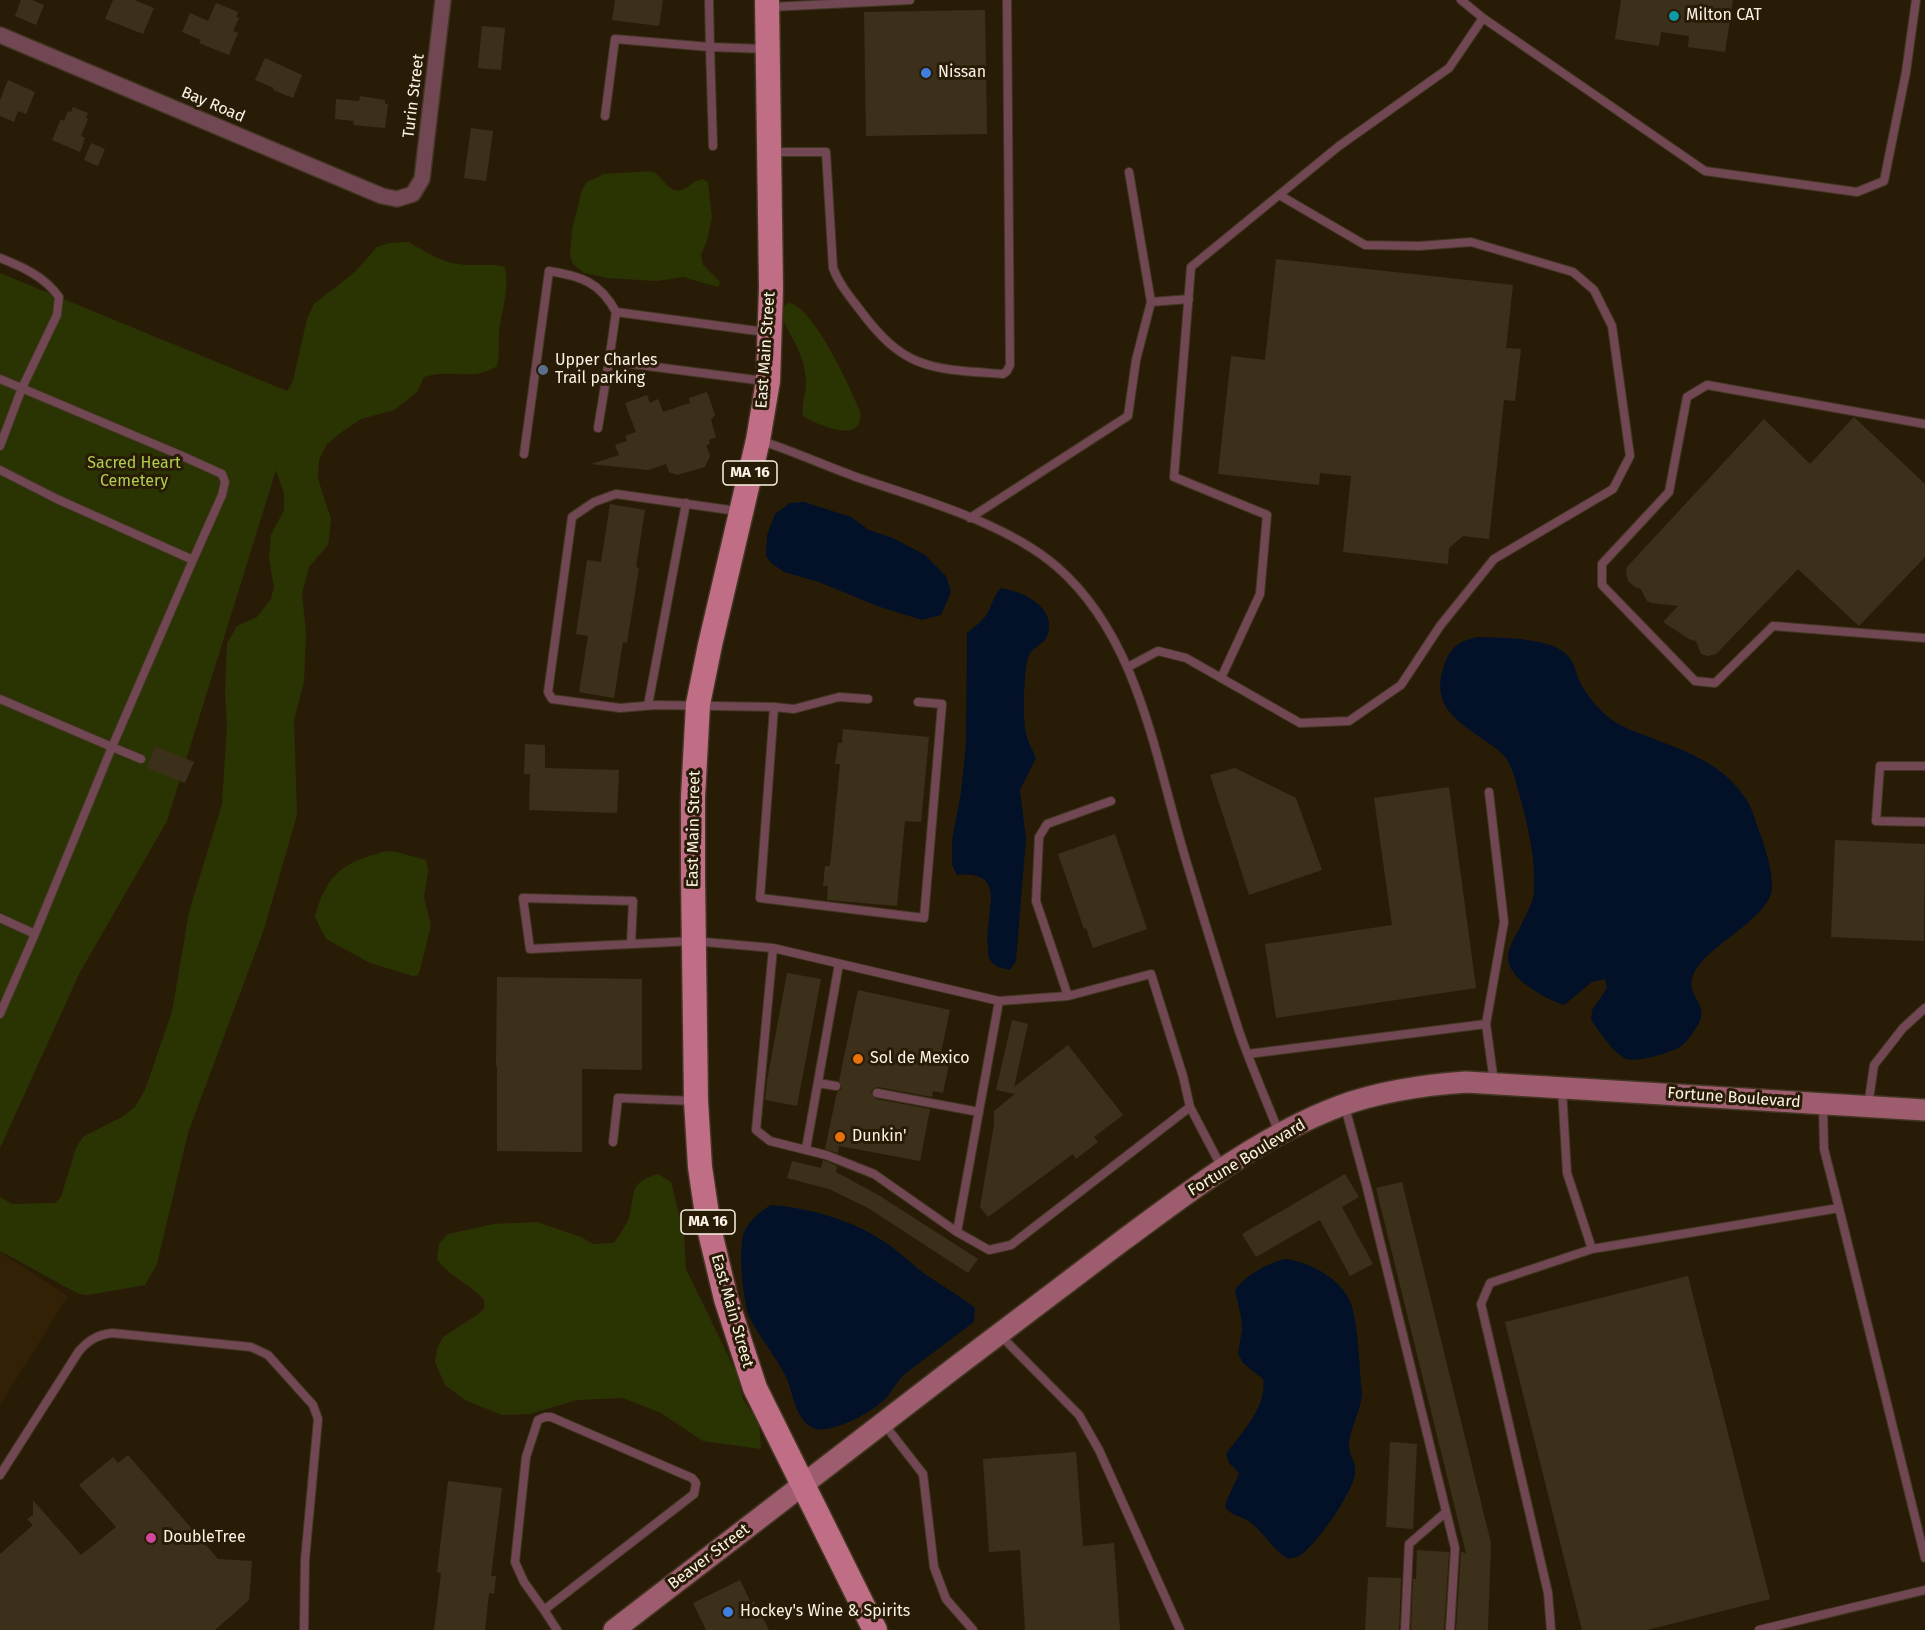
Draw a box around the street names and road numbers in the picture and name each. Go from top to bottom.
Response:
street label: Turin Street [399,53,429,139]
street label: Bay Road [178,83,248,127]
street label: East Main Street [752,291,780,409]
road number: MA 16 [723,461,777,485]
street label: East Main Street [683,770,705,888]
street label: Fortune Boulevard [1667,1084,1801,1112]
street label: Fortune Boulevard [1185,1115,1309,1201]
road number: MA 16 [681,1210,735,1234]
street label: East Main Street [707,1252,757,1370]
street label: Beaver Street [664,1520,754,1594]

